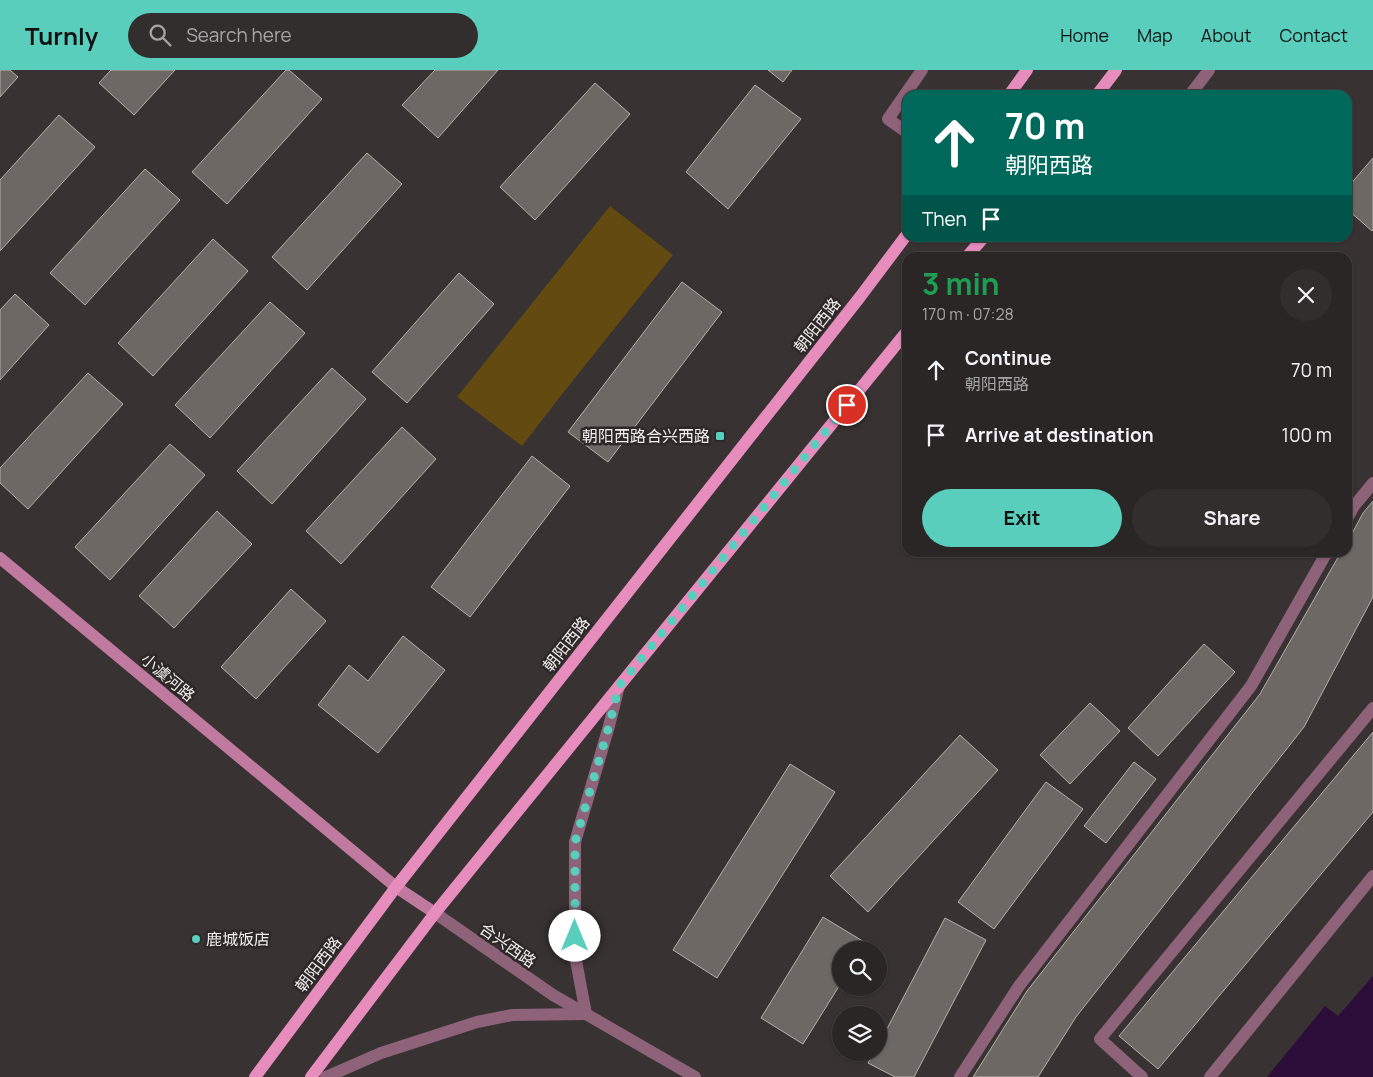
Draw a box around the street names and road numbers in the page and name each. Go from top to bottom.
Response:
street label: 朝阳西路 [789,293,845,357]
street label: 朝阳西路 [538,612,594,676]
street label: 小澞河路 [136,648,200,706]
street label: 合兴西路 [475,918,541,972]
street label: 朝阳西路 [290,932,346,996]

